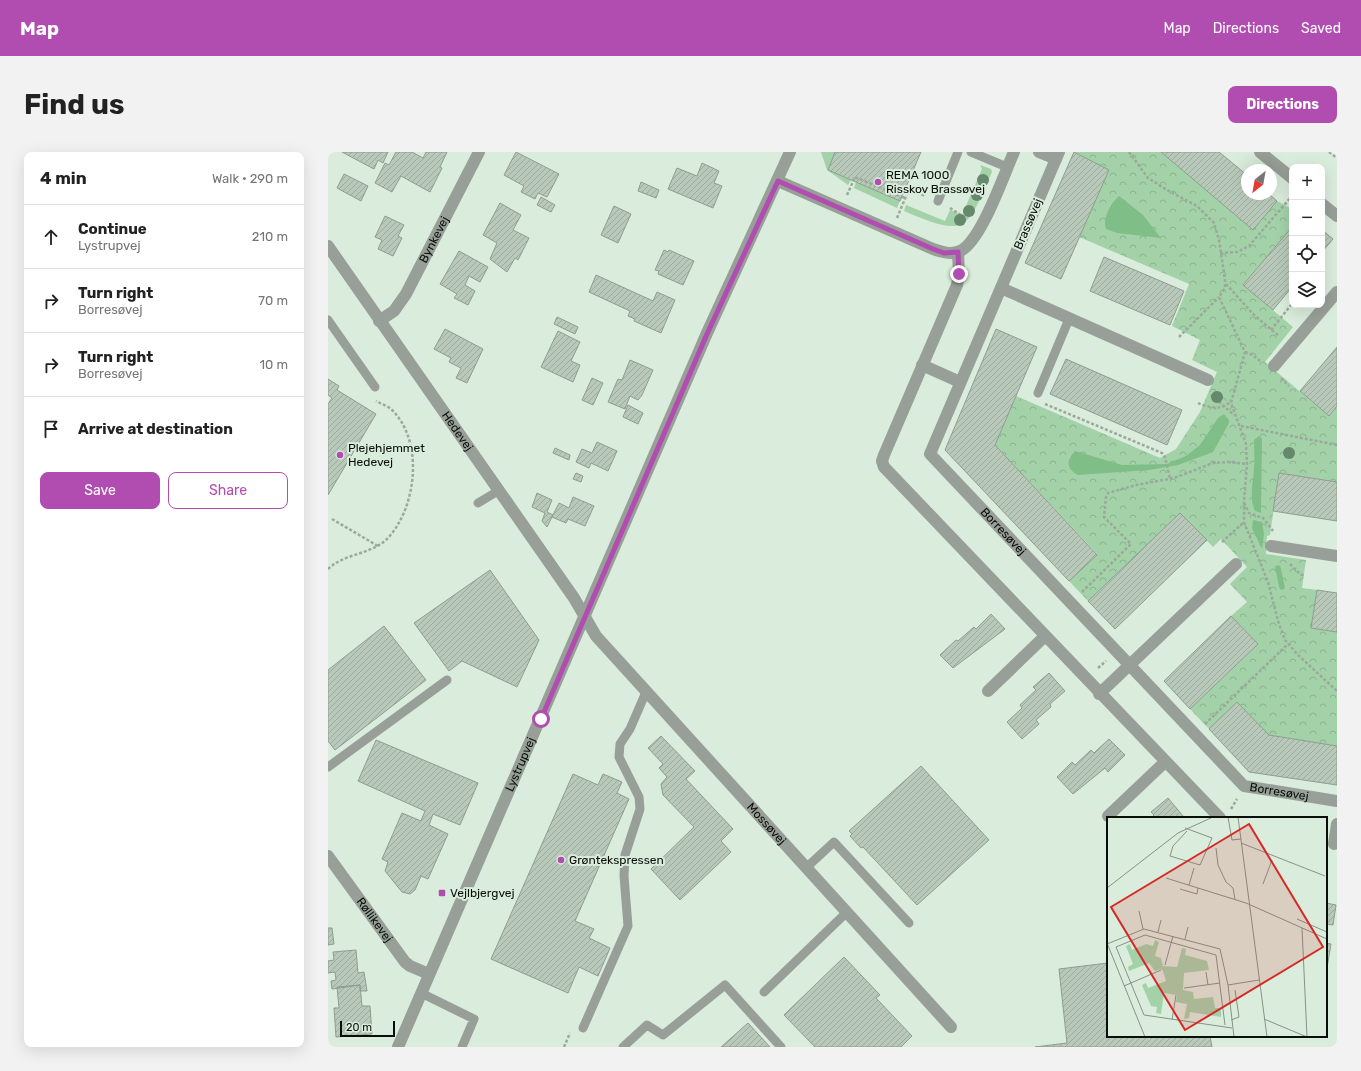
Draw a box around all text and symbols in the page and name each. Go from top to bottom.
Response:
text: Map [20,17,59,40]
text: Map [1164,20,1191,37]
text: Directions [1213,20,1279,37]
text: Saved [1301,20,1341,37]
button: Directions [1228,86,1337,123]
text: Find us [24,88,124,121]
north arrow [1241,164,1277,200]
map controls [1289,164,1325,308]
button: + [1289,164,1325,200]
text: 4 min [40,168,87,188]
place label: REMA 1000 Risskov Brassøvej [886,168,985,196]
text: Walk · 290 m [212,171,288,186]
marker: REMA 1000 Risskov Brassøvej [873,177,883,187]
street label: Brassøvej [1011,196,1045,252]
button: − [1289,200,1325,236]
street label: Bynkevej [416,214,452,265]
text: Continue [78,220,147,238]
icon: ahead [40,226,62,248]
text: 210 m [252,229,288,244]
button: locate [1289,236,1325,272]
text: Lystrupvej [78,238,141,253]
route end [950,265,968,283]
button: layers [1289,272,1325,308]
text: Turn right [78,284,153,302]
icon: right [40,290,62,312]
text: 70 m [258,293,288,308]
text: Borresøvej [78,302,143,317]
text: Turn right [78,348,153,366]
icon: right [40,354,62,376]
text: 10 m [259,357,288,372]
text: Borresøvej [78,366,143,381]
street label: Hedevej [439,409,476,454]
icon: arrive [40,418,62,440]
text: Arrive at destination [78,420,233,438]
place label: Plejehjemmet Hedevej [348,441,425,469]
marker: Plejehjemmet Hedevej [335,450,345,460]
button: Save [40,472,160,509]
button: Share [168,472,288,509]
street label: Borresøvej [978,505,1029,558]
route start [532,710,550,728]
street label: Lystrupvej [502,735,538,794]
street label: Borresøvej [1249,780,1310,803]
street label: Mossøvej [744,800,789,848]
inset map [1107,817,1327,1037]
place label: Grøntekspressen [569,853,664,867]
marker: Grøntekspressen [556,855,566,865]
place label: Vejlbjergvej [450,886,515,900]
marker: Vejlbjergvej [437,888,447,898]
street label: Røllikevej [353,895,395,945]
scale bar [340,1019,395,1038]
text: 20 m [346,1021,372,1034]

